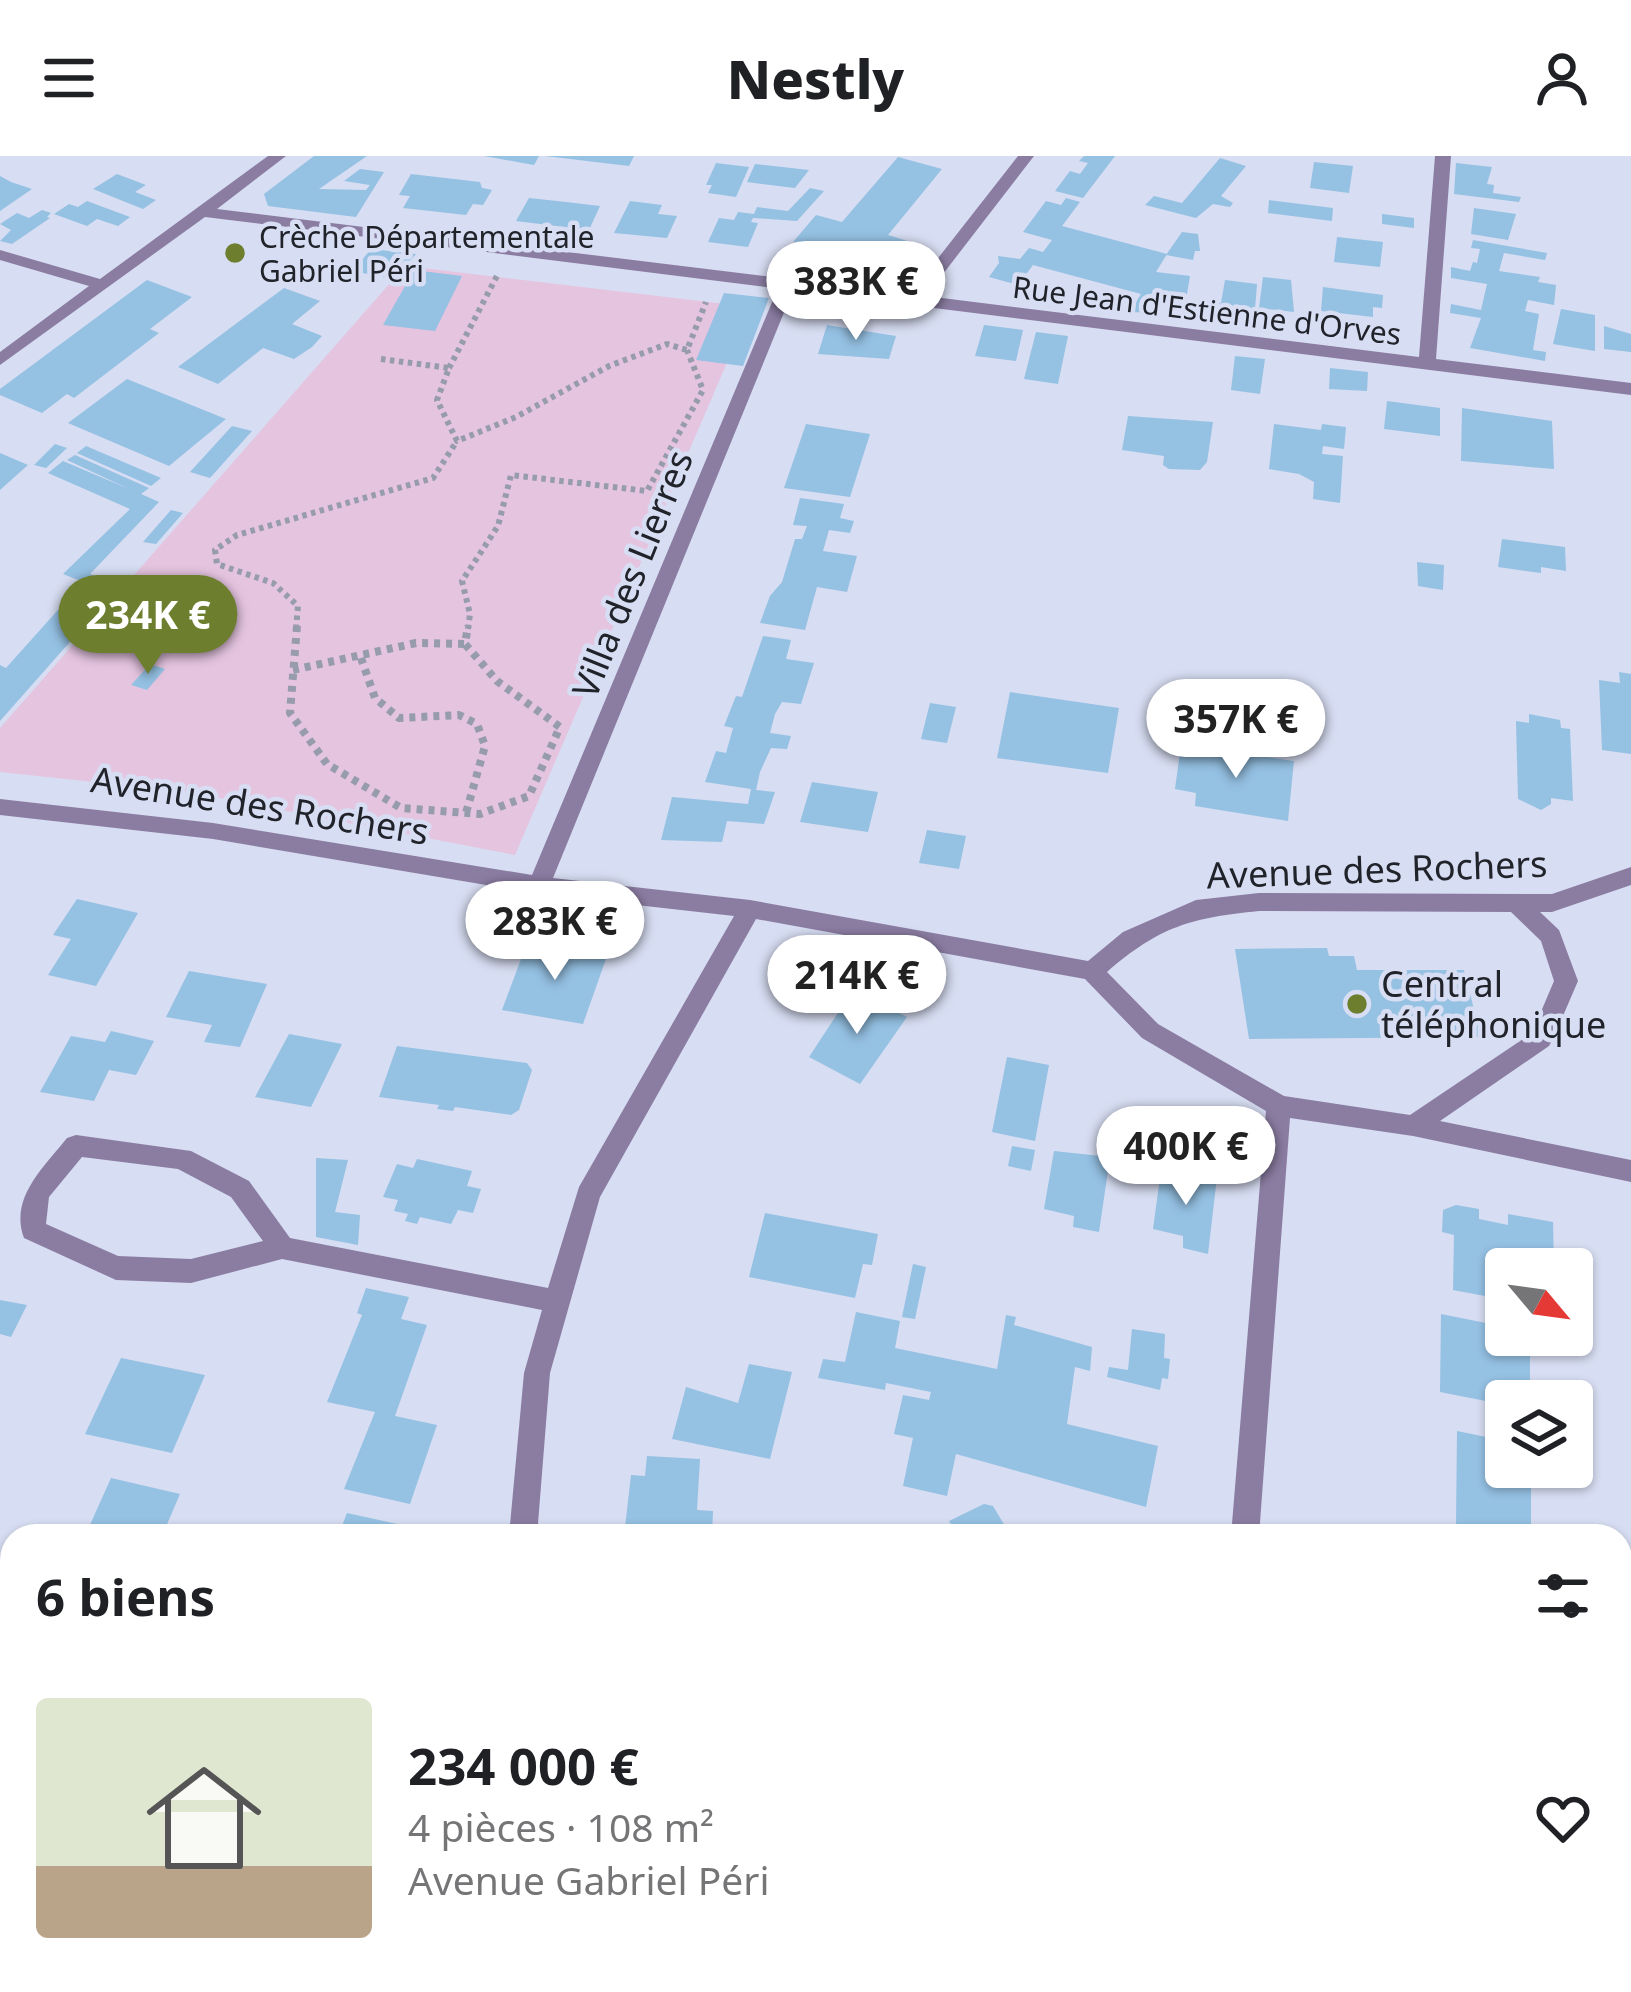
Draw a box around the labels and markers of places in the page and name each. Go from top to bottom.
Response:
place label: Crèche Départementale Gabriel Péri [259,216,594,291]
marker: Crèche Départementale Gabriel Péri [222,240,248,266]
pin: 383K € [758,241,954,343]
pin: 234K € [50,575,246,677]
pin: 357K € [1138,679,1334,781]
pin: 283K € [457,881,653,983]
pin: 214K € [759,935,955,1037]
place label: Central téléphonique [1381,959,1606,1049]
marker: Central téléphonique [1344,991,1370,1017]
pin: 400K € [1088,1106,1284,1208]

